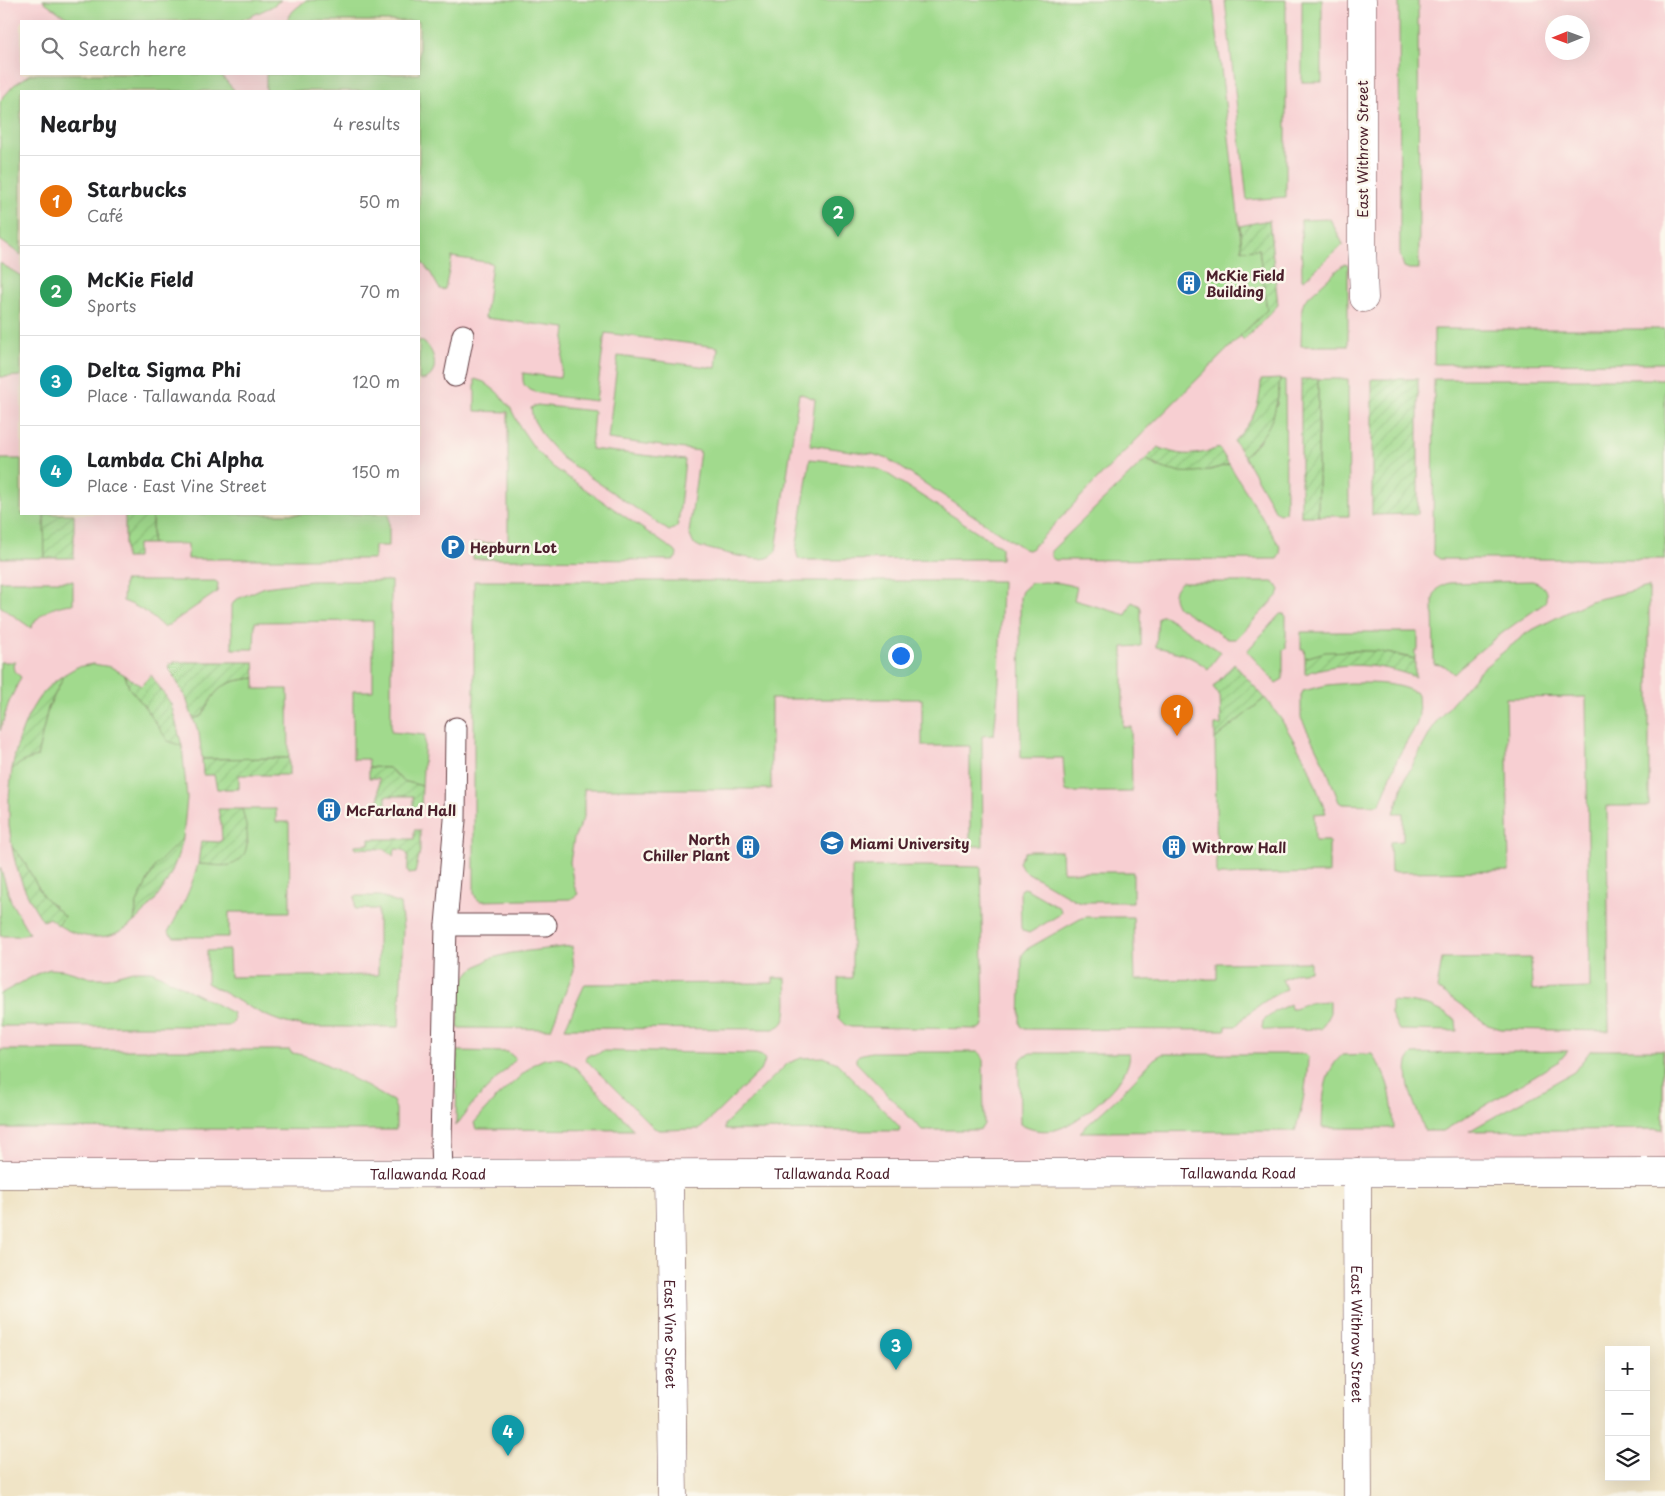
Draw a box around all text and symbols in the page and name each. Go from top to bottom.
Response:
north arrow [1545,15,1590,60]
search box [20,20,420,75]
icon: search [38,34,66,62]
text: Search here [78,34,187,62]
street label: East Withrow Street [1352,80,1373,218]
text: Nearby [40,107,117,139]
text: 4 results [333,111,400,135]
text: Starbucks [87,175,187,203]
text: 1 [52,189,60,213]
text: 50 m [359,189,400,213]
pin: 2 [822,196,854,237]
text: Café [87,203,123,227]
text: McKie Field [87,265,193,293]
place label: McKie Field Building [1206,265,1285,302]
building icon: McKie Field Building [1176,270,1202,296]
text: 2 [50,279,62,303]
text: 70 m [360,279,400,303]
text: Sports [87,293,136,317]
text: Delta Sigma Phi [87,355,241,383]
text: 3 [51,369,61,393]
text: 120 m [353,369,400,393]
text: Place · Tallawanda Road [87,383,276,407]
text: Lambda Chi Alpha [87,445,264,473]
text: 4 [51,459,61,483]
text: 150 m [352,459,400,483]
text: Place · East Vine Street [87,473,267,497]
parking icon: Hepburn Lot [440,534,466,560]
place label: Hepburn Lot [470,537,557,558]
your location [888,643,914,669]
pin: 1 [1161,695,1193,736]
building icon: McFarland Hall [316,797,342,823]
place label: McFarland Hall [346,800,456,821]
place label: North Chiller Plant [643,829,730,866]
school or university icon: Miami University [819,830,845,856]
place label: Miami University [850,833,969,854]
building icon: North Chiller Plant [735,834,761,860]
building icon: Withrow Hall [1161,834,1187,860]
place label: Withrow Hall [1192,837,1286,858]
street label: Tallawanda Road [774,1162,890,1184]
street label: Tallawanda Road [1180,1162,1296,1183]
street label: Tallawanda Road [370,1163,486,1184]
street label: East Withrow Street [1347,1265,1368,1403]
street label: East Vine Street [660,1279,682,1389]
pin: 3 [880,1329,912,1370]
map controls [1605,1346,1650,1481]
button: + [1605,1346,1650,1391]
button: − [1605,1391,1650,1436]
pin: 4 [492,1415,524,1456]
button: layers [1605,1436,1650,1481]

